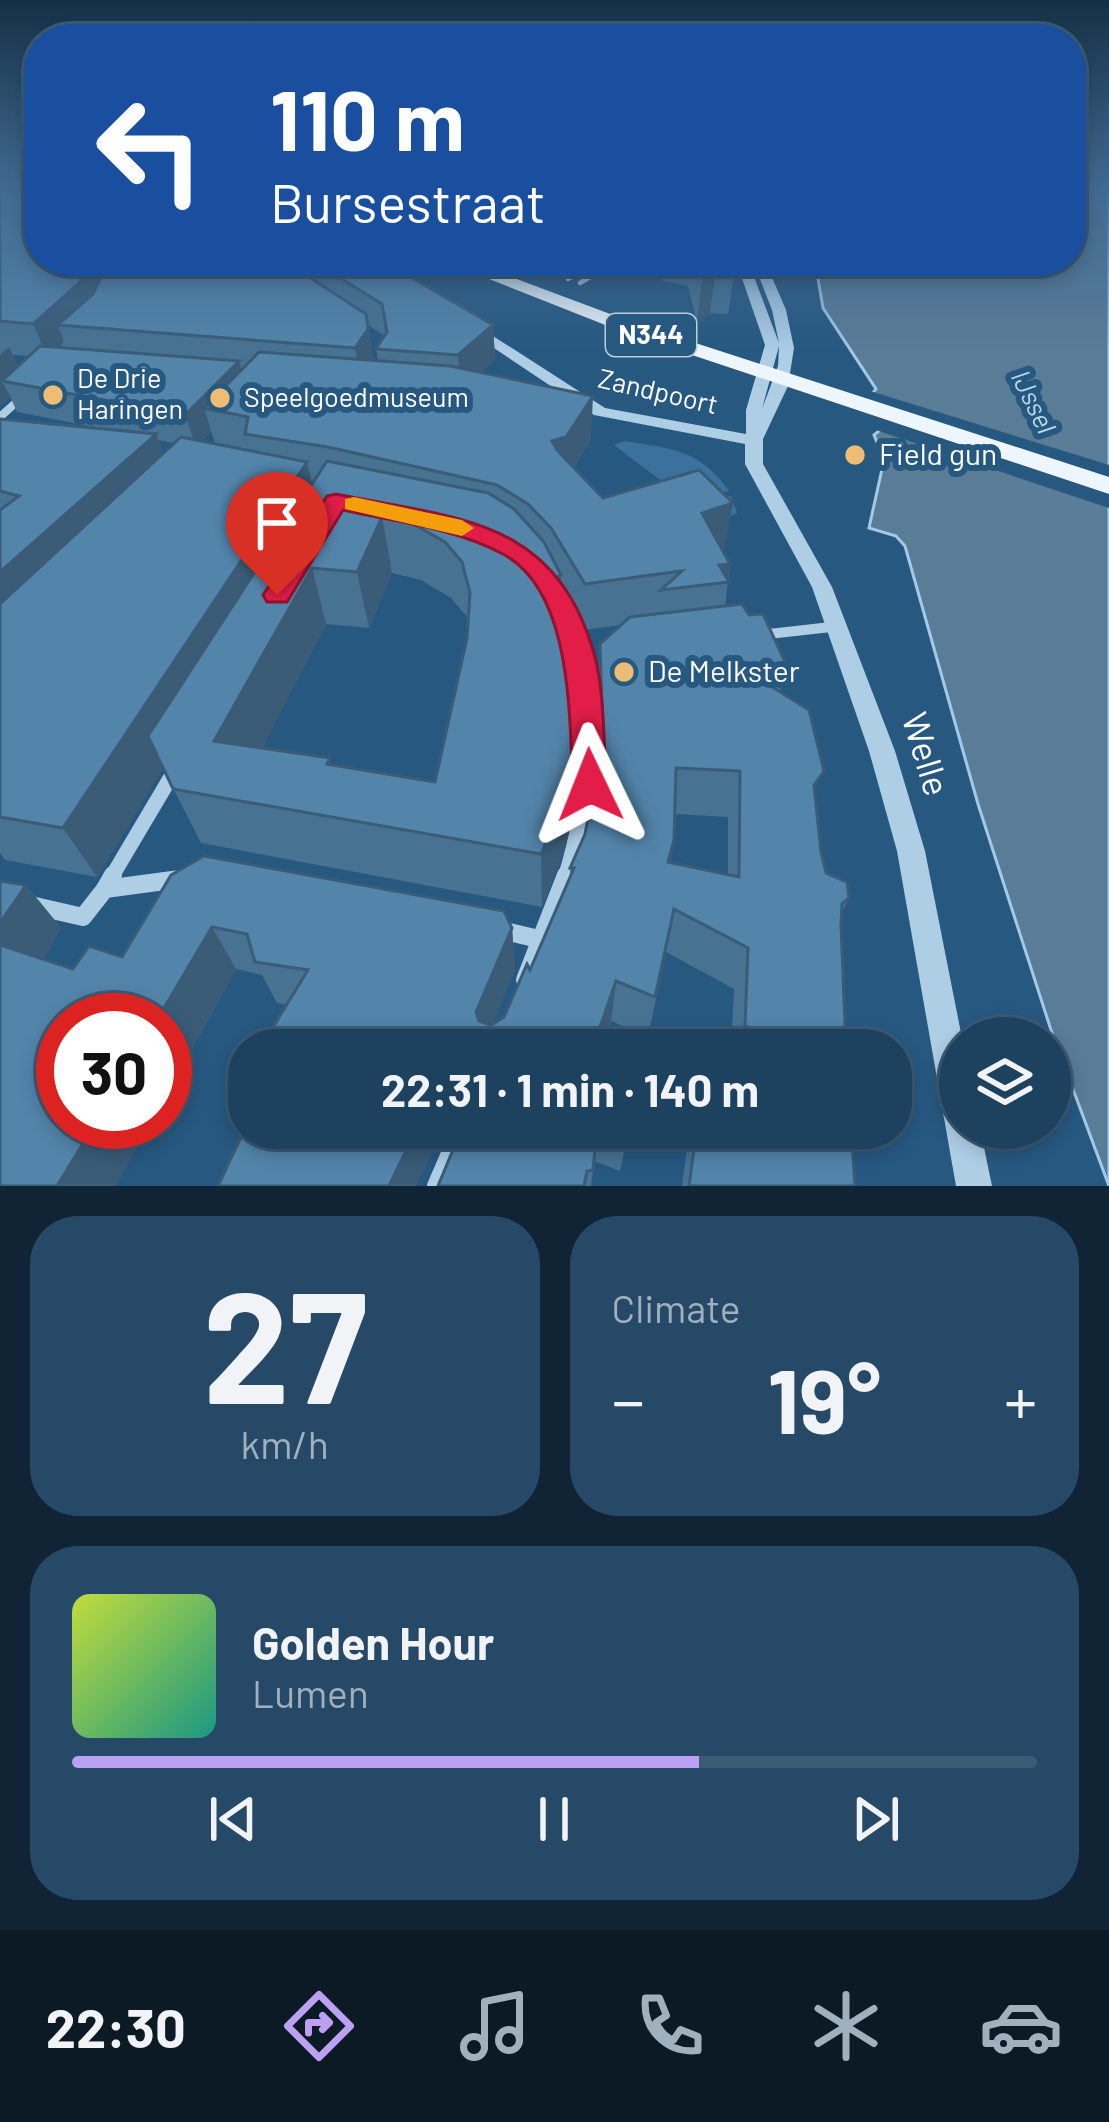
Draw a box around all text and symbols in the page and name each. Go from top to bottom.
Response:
text: 110 m [270,67,465,168]
icon: left [72,72,228,228]
text: Bursestraat [270,169,546,234]
road number: N344 [606,314,696,356]
place label: De Drie Haringen [77,361,183,424]
street label: Zandpoort [595,361,721,419]
water label: IJssel [1006,364,1064,438]
place label: Speelgoedmuseum [244,380,469,412]
marker: De Drie Haringen [40,382,66,408]
marker: Speelgoedmuseum [207,385,233,411]
place label: Field gun [879,435,997,471]
marker: Field gun [842,442,868,468]
pin [226,472,328,595]
icon: arrive [244,490,310,556]
place label: De Melkster [648,652,800,688]
marker: De Melkster [611,659,637,685]
street label: Welle [894,707,960,800]
position arrow [527,722,653,848]
speed limit sign: 30 [36,993,192,1149]
map controls [939,1017,1071,1149]
button: layers [939,1017,1071,1149]
text: 22:31 · 1 min · 140 m [381,1062,759,1116]
text: 27 [202,1248,367,1435]
text: Climate [612,1284,741,1331]
text: 19° [768,1344,881,1452]
text: − [612,1359,645,1438]
text: + [1004,1359,1037,1438]
text: km/h [241,1420,329,1467]
text: Golden Hour [252,1615,494,1669]
text: Lumen [252,1669,369,1716]
icon: previous [200,1786,266,1852]
icon: pause [521,1786,587,1852]
icon: next [843,1786,909,1852]
icon: directions [277,1984,361,2068]
icon: music [453,1984,537,2068]
icon: phone [628,1984,712,2068]
icon: climate [804,1984,888,2068]
icon: car [979,1984,1063,2068]
text: 22:30 [46,1994,186,2059]

